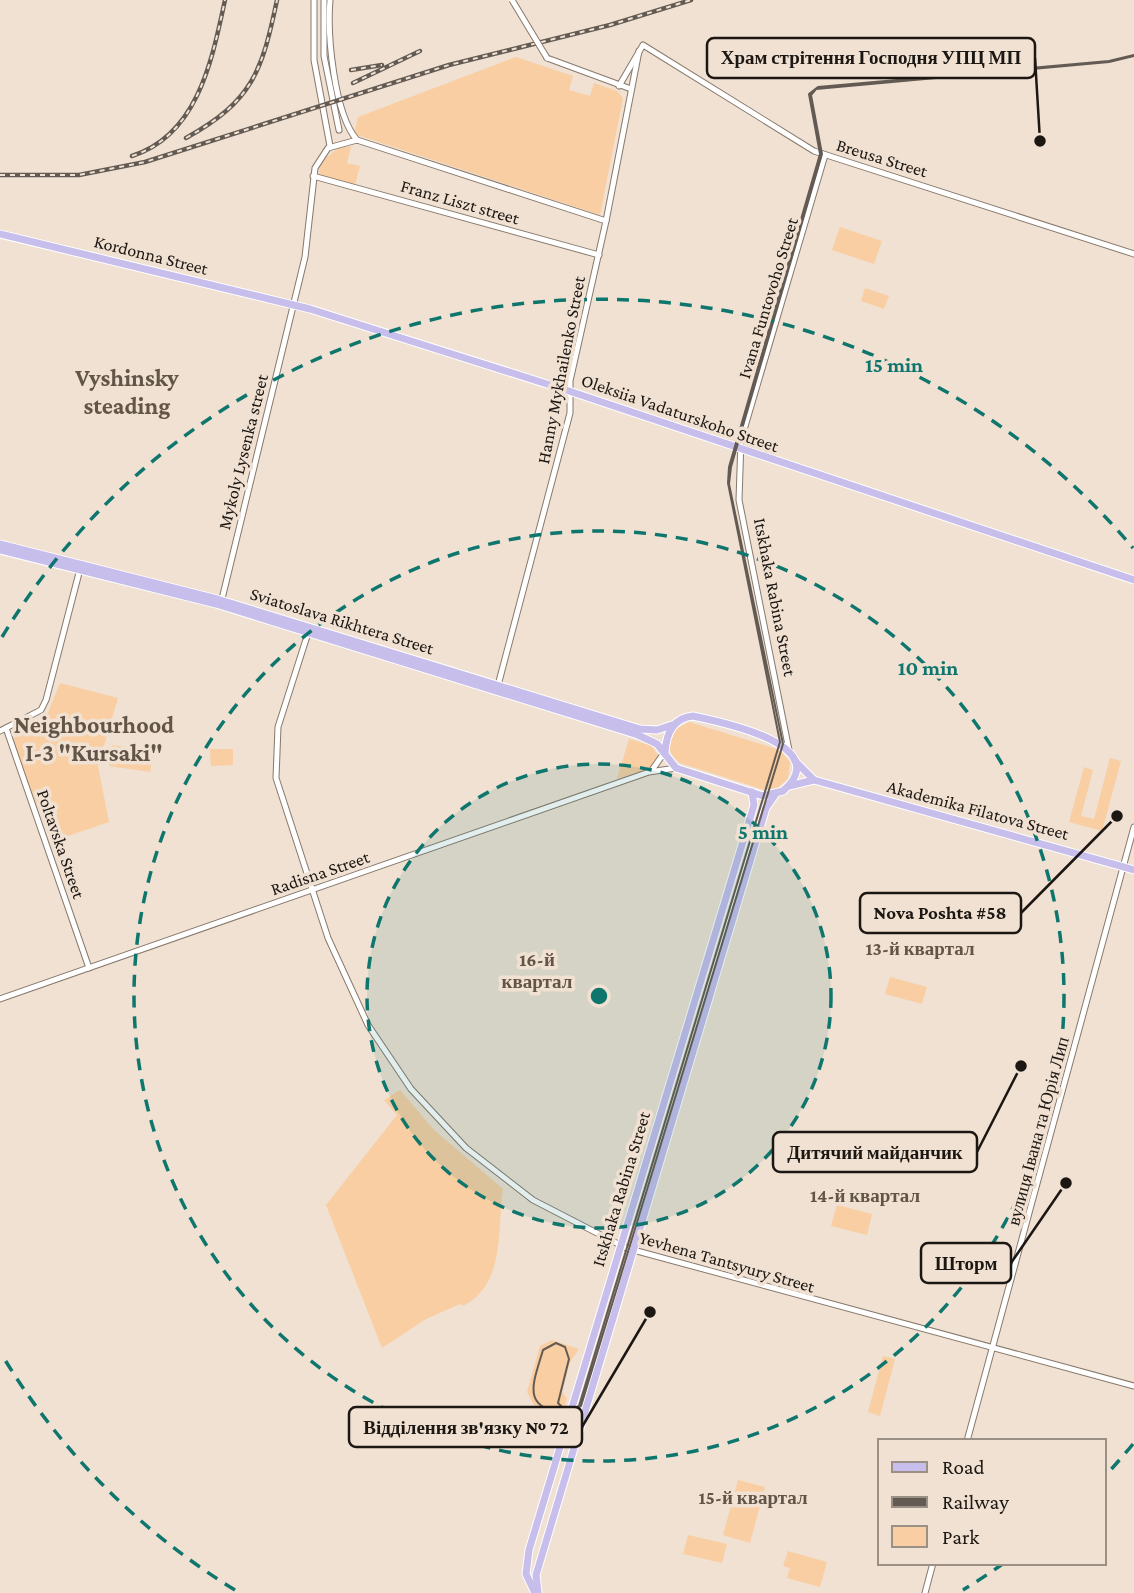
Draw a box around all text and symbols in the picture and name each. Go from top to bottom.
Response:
callout: Храм стрітення Господня УПЦ МП [707,38,1035,78]
text: Храм стрітення Господня УПЦ МП [721,47,1021,68]
street label: Breusa Street [834,135,931,182]
street label: Franz Liszt street [398,176,523,229]
street label: Ivana Funtovoho Street [734,214,802,381]
street label: Kordonna Street [92,231,211,279]
street label: Hanny Mykhailenko Street [533,273,589,466]
text: 15 min [865,353,923,377]
district label: Vyshinsky steading [74,364,179,419]
street label: Oleksiia Vadaturskoho Street [579,370,782,457]
street label: Mykoly Lysenka street [214,371,272,532]
street label: Itskhaka Rabina Street [750,516,800,679]
street label: Sviatoslava Rikhtera Street [248,584,437,659]
text: 10 min [898,656,958,680]
district label: Neighbourhood I-3 "Kursaki" [14,711,174,766]
street label: Akademika Filatova Street [885,776,1072,844]
street label: Poltavska Street [33,787,89,902]
text: 5 min [738,820,788,844]
street label: Radisna Street [268,846,373,899]
callout: Nova Poshta #58 [860,893,1021,933]
text: Nova Poshta #58 [873,902,1007,923]
district label: 13-й квартал [865,938,975,959]
district label: 16-й квартал [502,949,573,992]
centre of rings [587,984,611,1008]
street label: вулиця Івана та Юрія Лип [1003,1034,1073,1227]
street label: Itskhaka Rabina Street [588,1108,654,1269]
callout: Дитячий майданчик [773,1132,977,1172]
text: Дитячий майданчик [787,1142,963,1163]
district label: 14-й квартал [810,1185,920,1206]
street label: Yevhena Tantsyury Street [637,1227,818,1297]
callout: Шторм [921,1243,1011,1283]
text: Шторм [935,1253,997,1274]
callout: Відділення зв'язку № 72 [349,1407,582,1447]
text: Відділення зв'язку № 72 [363,1417,569,1438]
legend [878,1439,1106,1565]
text: Road [942,1455,985,1479]
district label: 15-й квартал [698,1487,808,1508]
text: Railway [942,1490,1009,1514]
text: Park [942,1525,979,1549]

